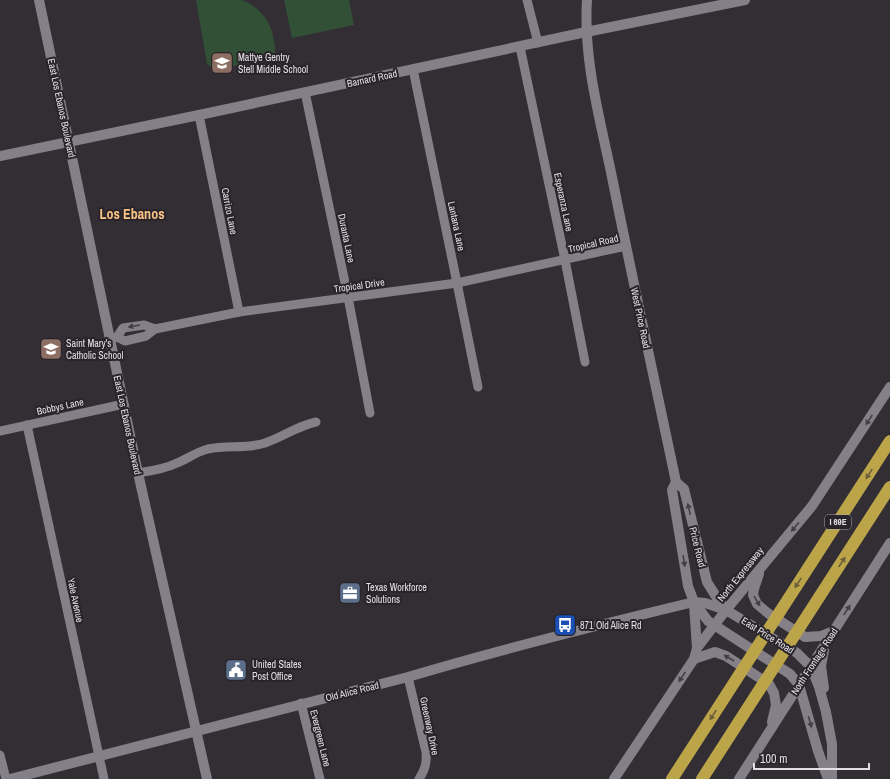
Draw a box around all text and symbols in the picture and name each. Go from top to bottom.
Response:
school or university icon: Mattye Gentry Stell Middle School [209,50,235,76]
place label: Mattye Gentry Stell Middle School [238,51,308,76]
street label: East Los Ebanos Boulevard [45,57,78,159]
street label: Barnard Road [346,67,398,90]
street label: Esperanza Lane [551,172,576,233]
street label: Carrizo Lane [219,187,240,236]
street label: Lantana Lane [445,200,468,252]
district label: Los Ebanos [99,205,165,223]
street label: Duranta Lane [335,212,358,264]
street label: Tropical Road [567,231,620,256]
street label: Tropical Drive [333,275,386,295]
street label: West Price Road [628,287,653,350]
one-way arrow [128,324,140,330]
school or university icon: Saint Mary's Catholic School [38,336,64,362]
place label: Saint Mary's Catholic School [66,337,124,362]
street label: East Los Ebanos Boulevard [111,374,144,476]
street label: Bobbys Lane [35,395,85,418]
one-way arrow [865,415,873,425]
one-way arrow [865,469,873,479]
one-way arrow [685,503,691,515]
road number: I 69E [825,515,851,529]
one-way arrow [790,521,799,532]
street label: Price Road [686,526,709,569]
street label: North Expressway [714,544,767,604]
one-way arrow [681,555,687,567]
one-way arrow [839,556,846,568]
street label: Yale Avenue [64,577,87,624]
one-way arrow [795,577,802,589]
office icon: Texas Workforce Solutions [337,580,363,606]
place label: Texas Workforce Solutions [366,581,427,606]
one-way arrow [753,595,760,606]
one-way arrow [843,604,850,616]
bus stop icon: 871 Old Alice Rd [552,612,578,638]
street label: East Price Road [739,614,797,657]
place label: 871 Old Alice Rd [580,619,642,632]
street label: North Frontage Road [788,625,841,697]
one-way arrow [723,655,735,662]
public building icon: United States Post Office [223,657,249,683]
place label: United States Post Office [252,658,302,683]
one-way arrow [678,671,686,682]
street label: Old Alice Road [324,679,380,704]
street label: Greenway Drive [417,696,442,757]
street label: Evergreen Lane [307,708,334,768]
one-way arrow [710,709,717,721]
one-way arrow [807,716,813,728]
scale bar [754,745,869,771]
text: 100 m [760,751,787,767]

